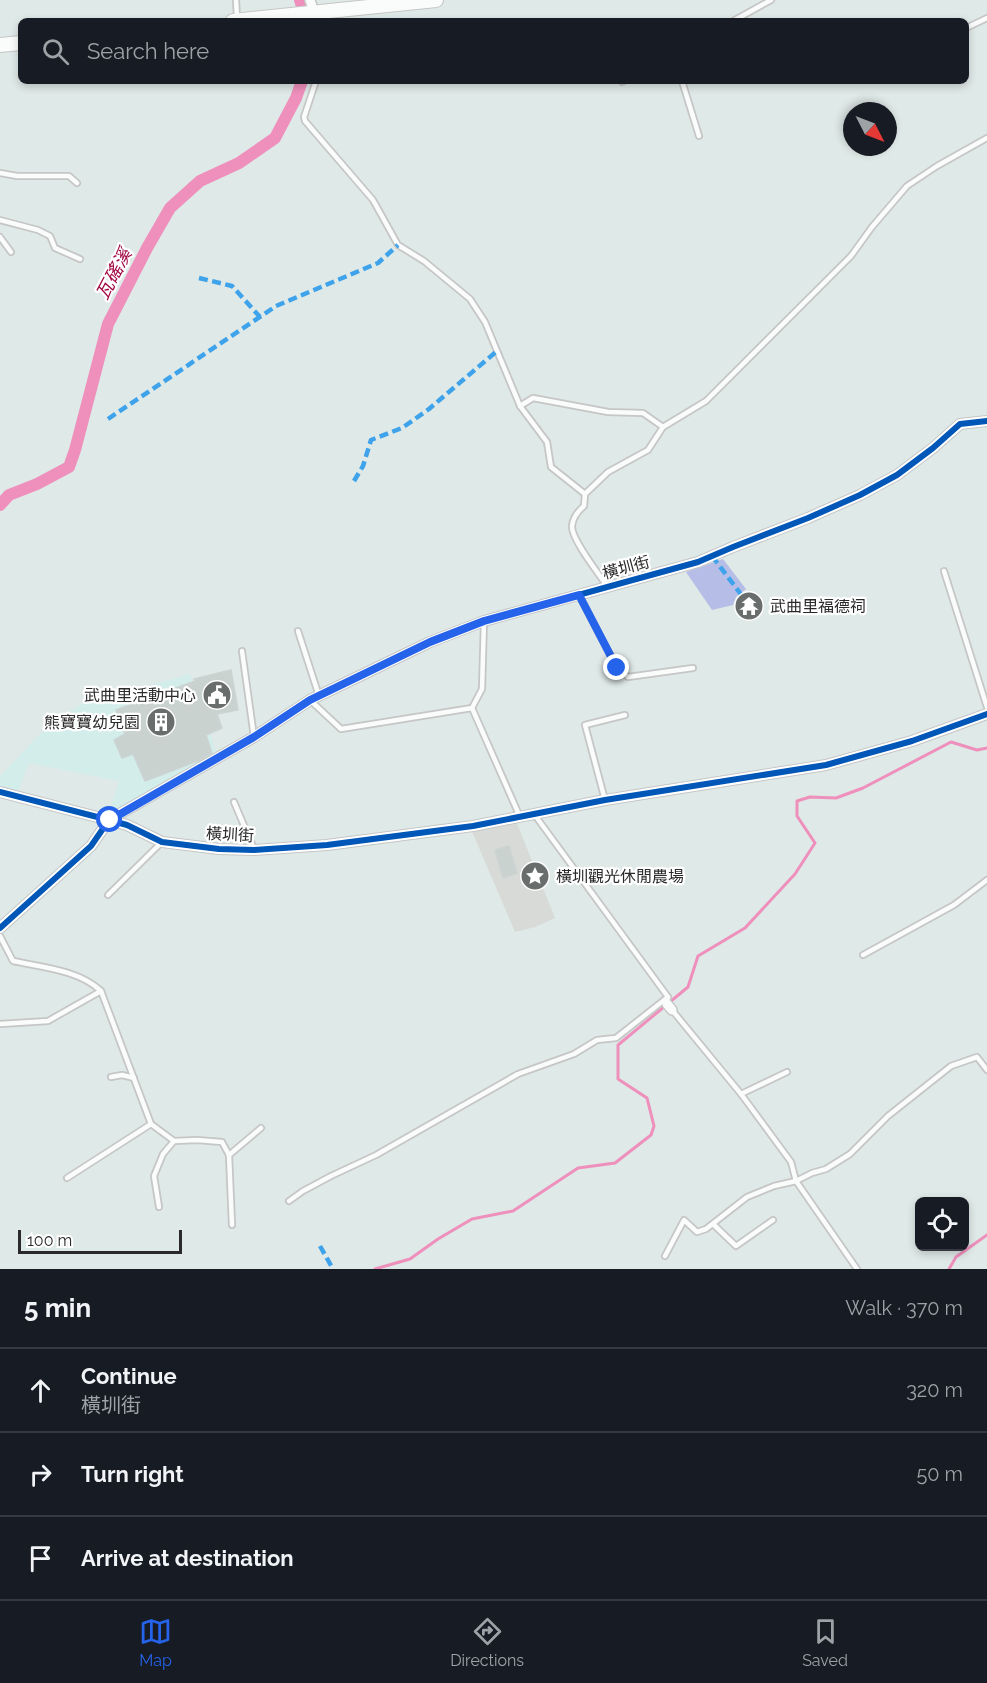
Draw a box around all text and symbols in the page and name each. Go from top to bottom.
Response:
search box [18,18,969,84]
icon: search [39,35,72,68]
text: Search here [87,38,209,64]
north arrow [843,102,897,156]
water label: 瓦磘溪 [92,242,137,303]
street label: 橫圳街 [600,552,652,583]
temple icon: 武曲里福德祠 [733,590,765,622]
place label: 武曲里福德祠 [770,597,866,616]
route end [603,654,629,680]
public building icon: 武曲里活動中心 [201,679,233,711]
place label: 武曲里活動中心 [84,686,196,705]
building icon: 熊寶寶幼兒園 [145,706,177,738]
place label: 熊寶寶幼兒園 [44,713,140,732]
route start [96,806,122,832]
street label: 橫圳街 [206,824,254,845]
place icon: 橫圳觀光休閒農場 [519,860,551,892]
place label: 橫圳觀光休閒農場 [556,867,684,886]
map controls [915,1197,969,1251]
button: locate [915,1197,969,1251]
scale bar [18,1227,182,1254]
text: 100 m [27,1231,72,1250]
text: 5 min [24,1293,91,1323]
text: Walk · 370 m [845,1296,963,1320]
text: Continue [81,1363,177,1389]
icon: ahead [24,1374,57,1407]
text: 320 m [906,1378,963,1402]
text: 橫圳街 [81,1393,141,1417]
icon: right [24,1458,57,1491]
text: Turn right [81,1461,184,1487]
text: 50 m [916,1462,963,1486]
icon: arrive [24,1542,57,1575]
text: Arrive at destination [81,1545,294,1571]
tab: Map [139,1615,172,1670]
tab: Directions [450,1615,524,1670]
tab: Saved [802,1615,848,1670]

